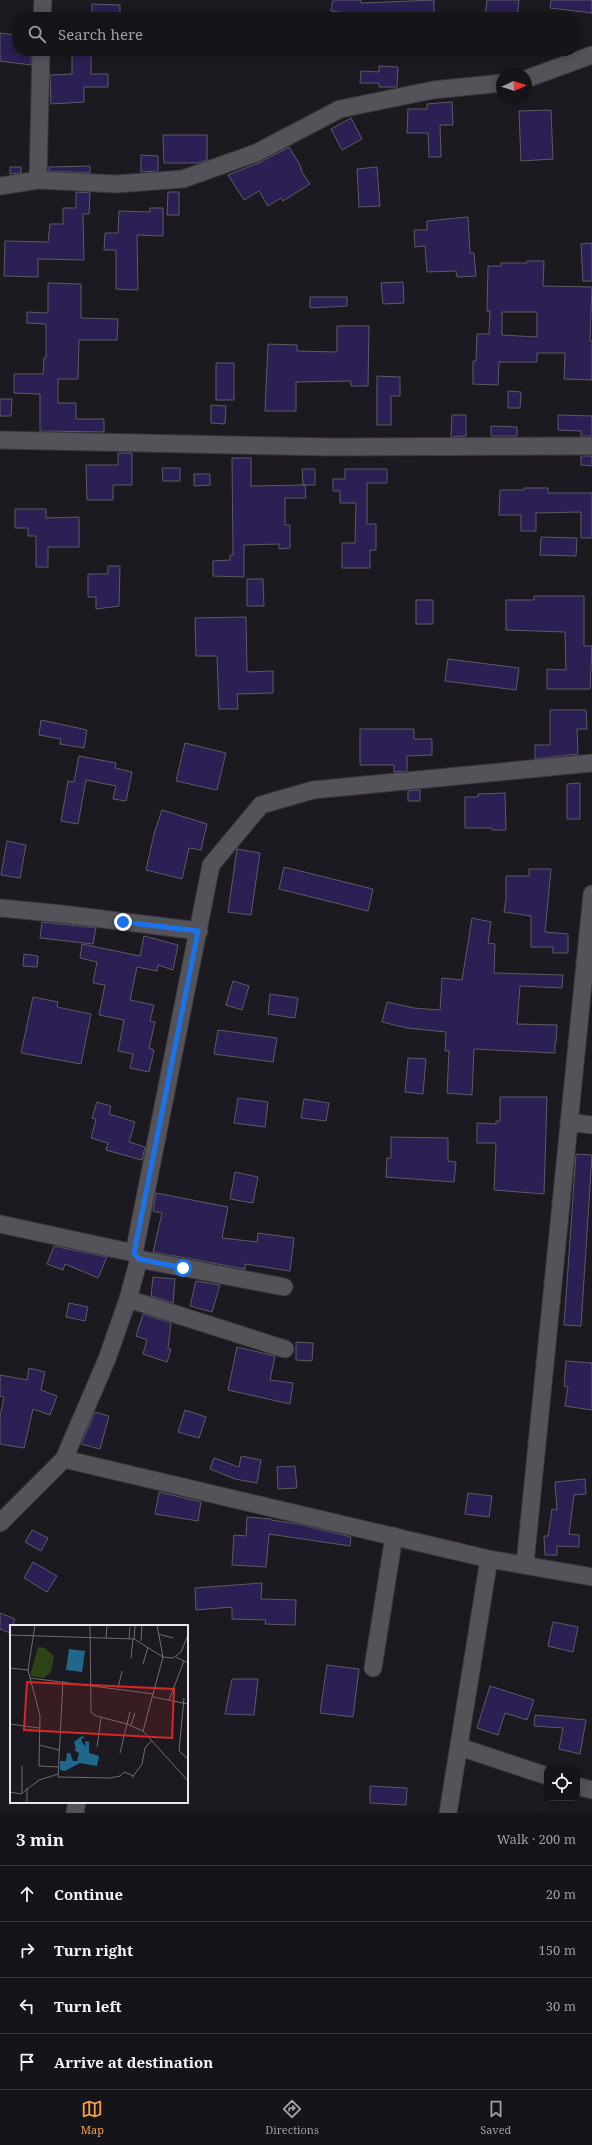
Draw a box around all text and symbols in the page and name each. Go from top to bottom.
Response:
search box [12,12,580,56]
icon: search [26,23,48,45]
text: Search here [58,24,143,44]
north arrow [496,68,532,104]
route end [114,913,132,931]
route start [174,1259,192,1277]
inset map [10,1625,188,1803]
map controls [544,1765,580,1801]
button: locate [544,1765,580,1801]
text: 3 min [16,1828,64,1851]
text: Walk · 200 m [497,1830,576,1848]
icon: ahead [16,1883,38,1905]
text: Continue [54,1884,123,1904]
text: 20 m [546,1885,576,1903]
icon: right [16,1939,38,1961]
text: Turn right [54,1940,133,1960]
text: 150 m [539,1941,576,1959]
icon: left [16,1995,38,2017]
text: Turn left [54,1996,122,2016]
text: 30 m [546,1997,576,2015]
icon: arrive [16,2051,38,2073]
text: Arrive at destination [54,2052,213,2072]
tab: Map [81,2098,104,2137]
tab: Directions [265,2098,319,2137]
tab: Saved [480,2098,511,2137]

